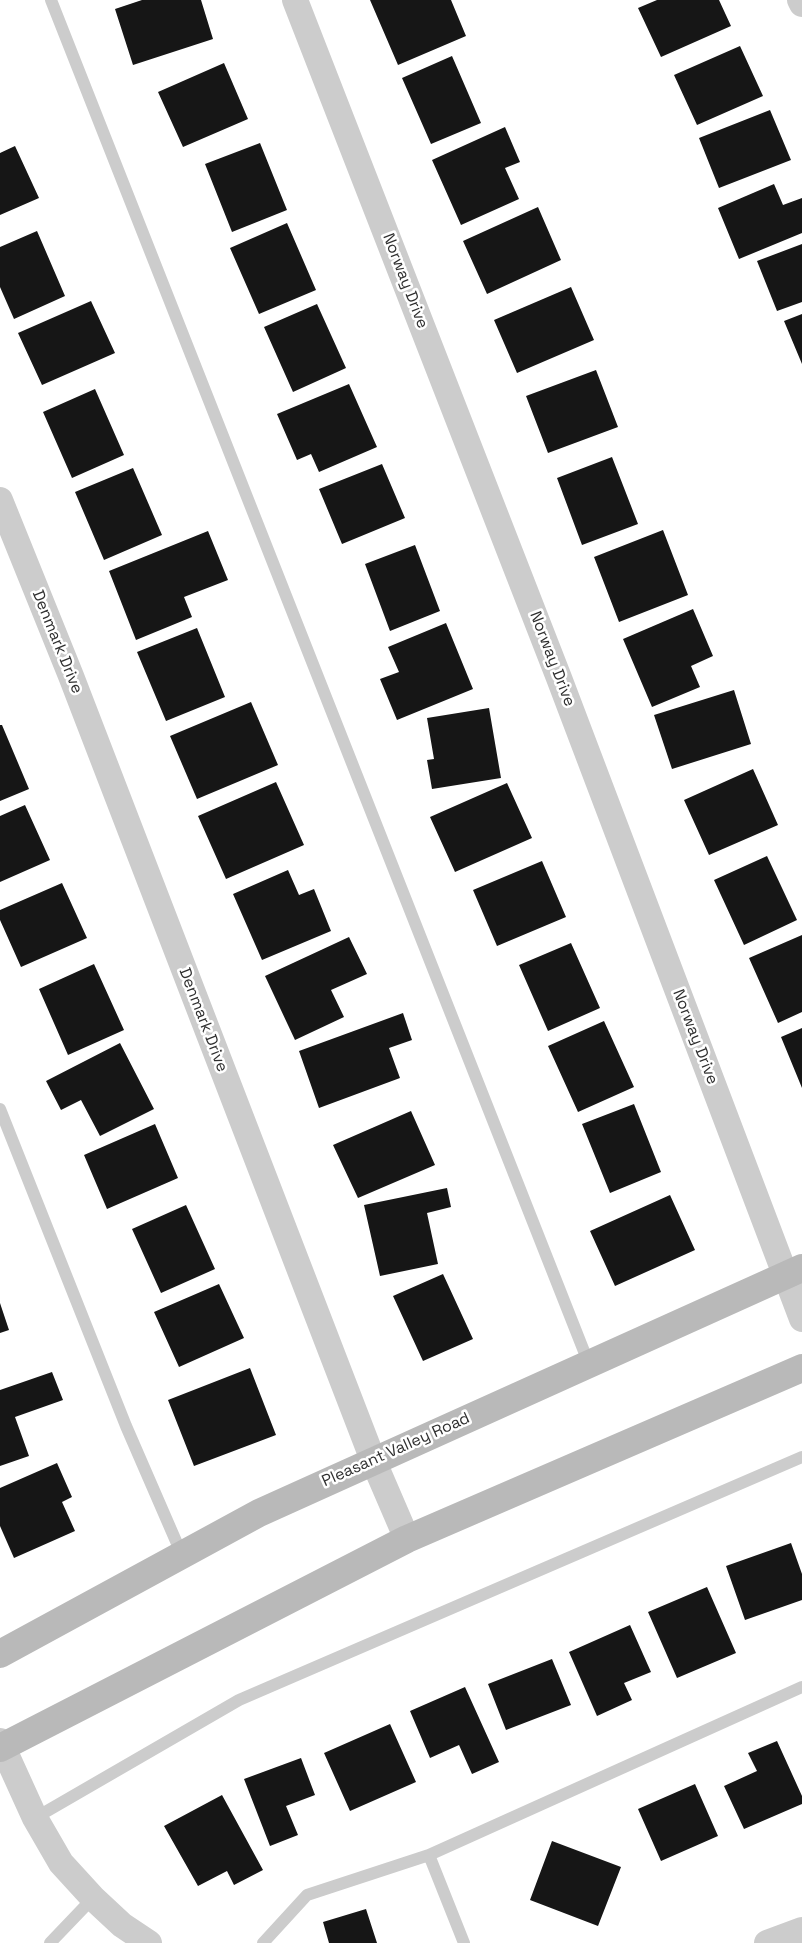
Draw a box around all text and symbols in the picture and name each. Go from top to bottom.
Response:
street label: Norway Drive [378,231,432,331]
street label: Denmark Drive [28,587,86,697]
street label: Norway Drive [525,609,579,709]
street label: Denmark Drive [174,965,232,1075]
street label: Norway Drive [668,987,722,1087]
street label: Pleasant Valley Road [319,1409,473,1491]

